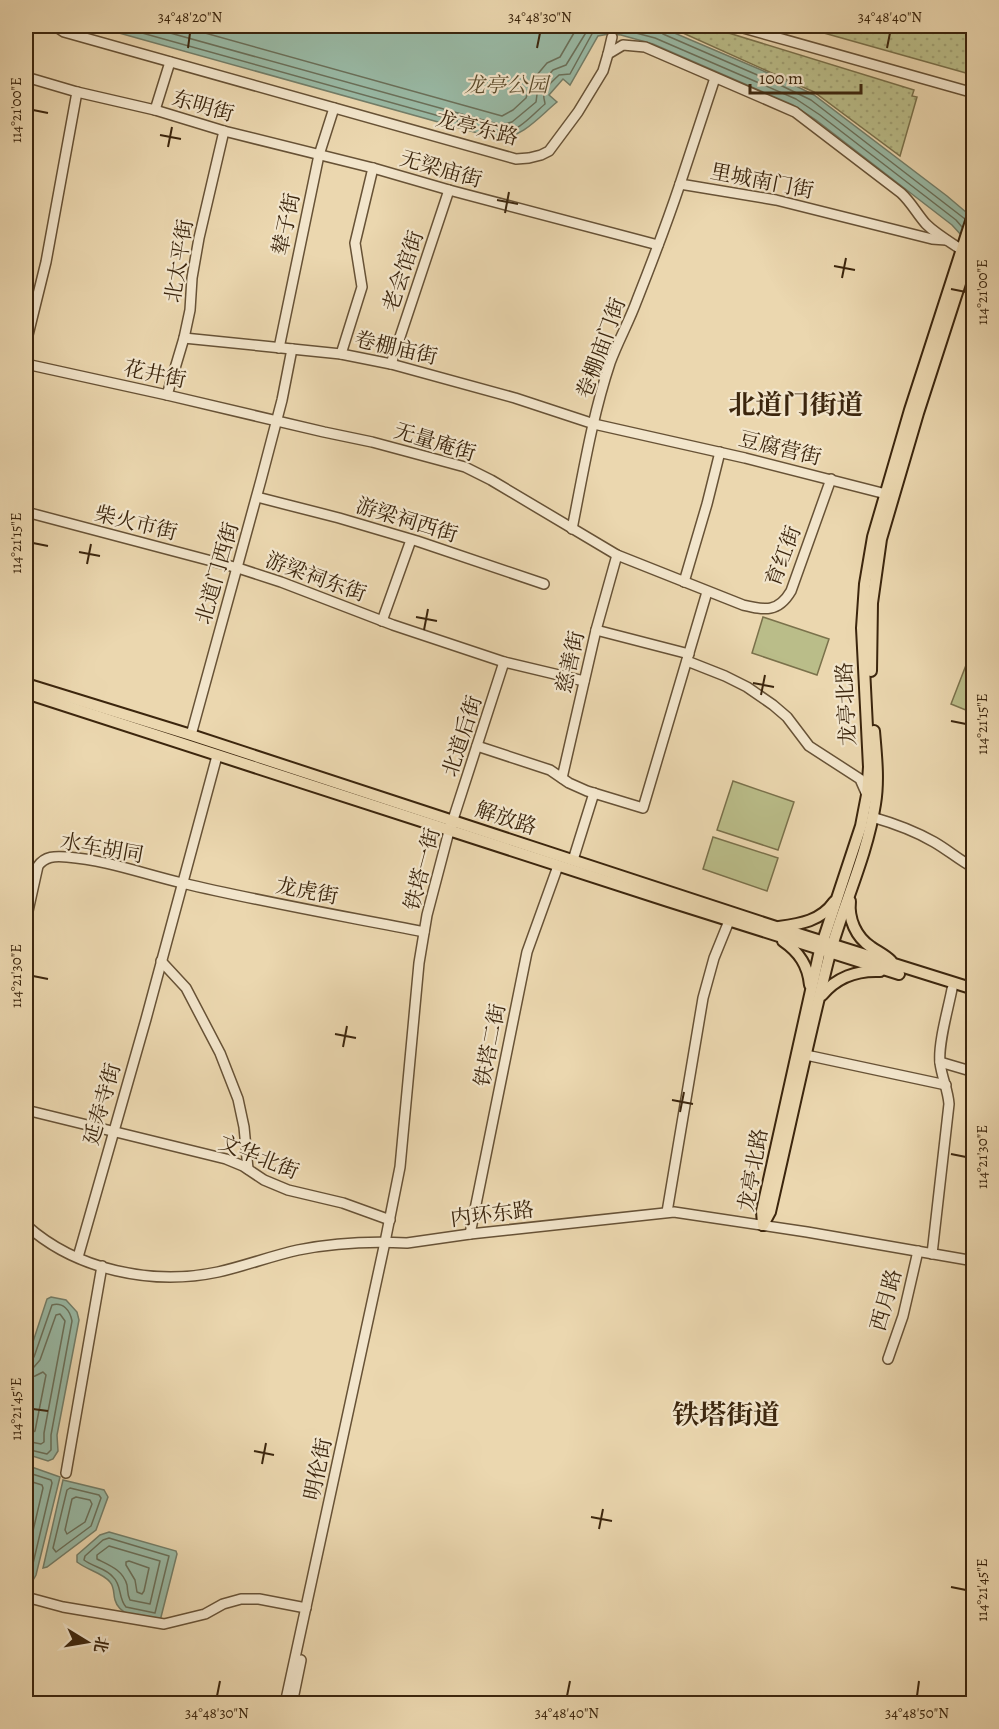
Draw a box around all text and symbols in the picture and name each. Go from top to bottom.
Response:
text: 34°48'20"N [158,7,223,27]
text: 34°48'30"N [508,7,572,27]
text: 34°48'40"N [858,7,922,27]
scale bar [750,57,861,95]
text: 100 m [759,66,803,90]
park label: 龙亭公园 [464,71,551,99]
text: 114°21'00"E [6,77,26,143]
street label: 东明街 [169,84,237,128]
street label: 龙亭东路 [433,104,521,152]
street label: 无梁庙街 [397,144,485,194]
street label: 里城南门街 [708,157,816,205]
street label: 辇子街 [266,190,306,258]
street label: 北太平街 [159,217,199,305]
street label: 老会馆街 [376,227,430,315]
text: 114°21'00"E [972,259,992,325]
street label: 卷棚庙门街 [570,294,632,402]
street label: 卷棚庙街 [352,325,440,371]
street label: 花井街 [121,354,189,394]
district label: 北道门街道 [729,387,864,423]
street label: 无量庵街 [391,416,479,468]
street label: 豆腐营街 [736,424,824,472]
street label: 游梁祠西街 [353,491,461,549]
street label: 柴火市街 [92,499,180,547]
text: 114°21'15"E [6,512,26,574]
street label: 北道门西街 [189,519,245,627]
street label: 育红街 [759,522,807,590]
street label: 游梁祠东街 [262,546,370,608]
street label: 慈善街 [549,628,591,696]
street label: 龙亭北路 [830,661,862,747]
street label: 北道后街 [436,692,488,780]
text: 114°21'15"E [972,693,992,755]
street label: 解放路 [472,795,540,841]
street label: 铁塔一街 [398,825,446,913]
street label: 水车胡同 [58,827,146,869]
street label: 龙虎街 [273,871,341,911]
text: 114°21'30"E [6,944,26,1008]
street label: 铁塔二街 [468,1001,512,1089]
street label: 延寿寺街 [77,1060,127,1148]
text: 114°21'30"E [972,1125,992,1189]
street label: 龙亭北路 [732,1126,774,1214]
street label: 文华北街 [215,1128,303,1186]
street label: 内环东路 [449,1195,535,1233]
street label: 西月路 [864,1266,908,1334]
text: 114°21'45"E [6,1377,26,1441]
district label: 铁塔街道 [672,1397,780,1433]
street label: 明伦街 [298,1435,338,1503]
text: 114°21'45"E [972,1558,992,1622]
north arrow [57,1612,117,1672]
text: 北 [88,1635,113,1655]
text: 34°48'30"N [185,1703,249,1723]
text: 34°48'40"N [535,1703,599,1723]
text: 34°48'50"N [885,1703,949,1723]

